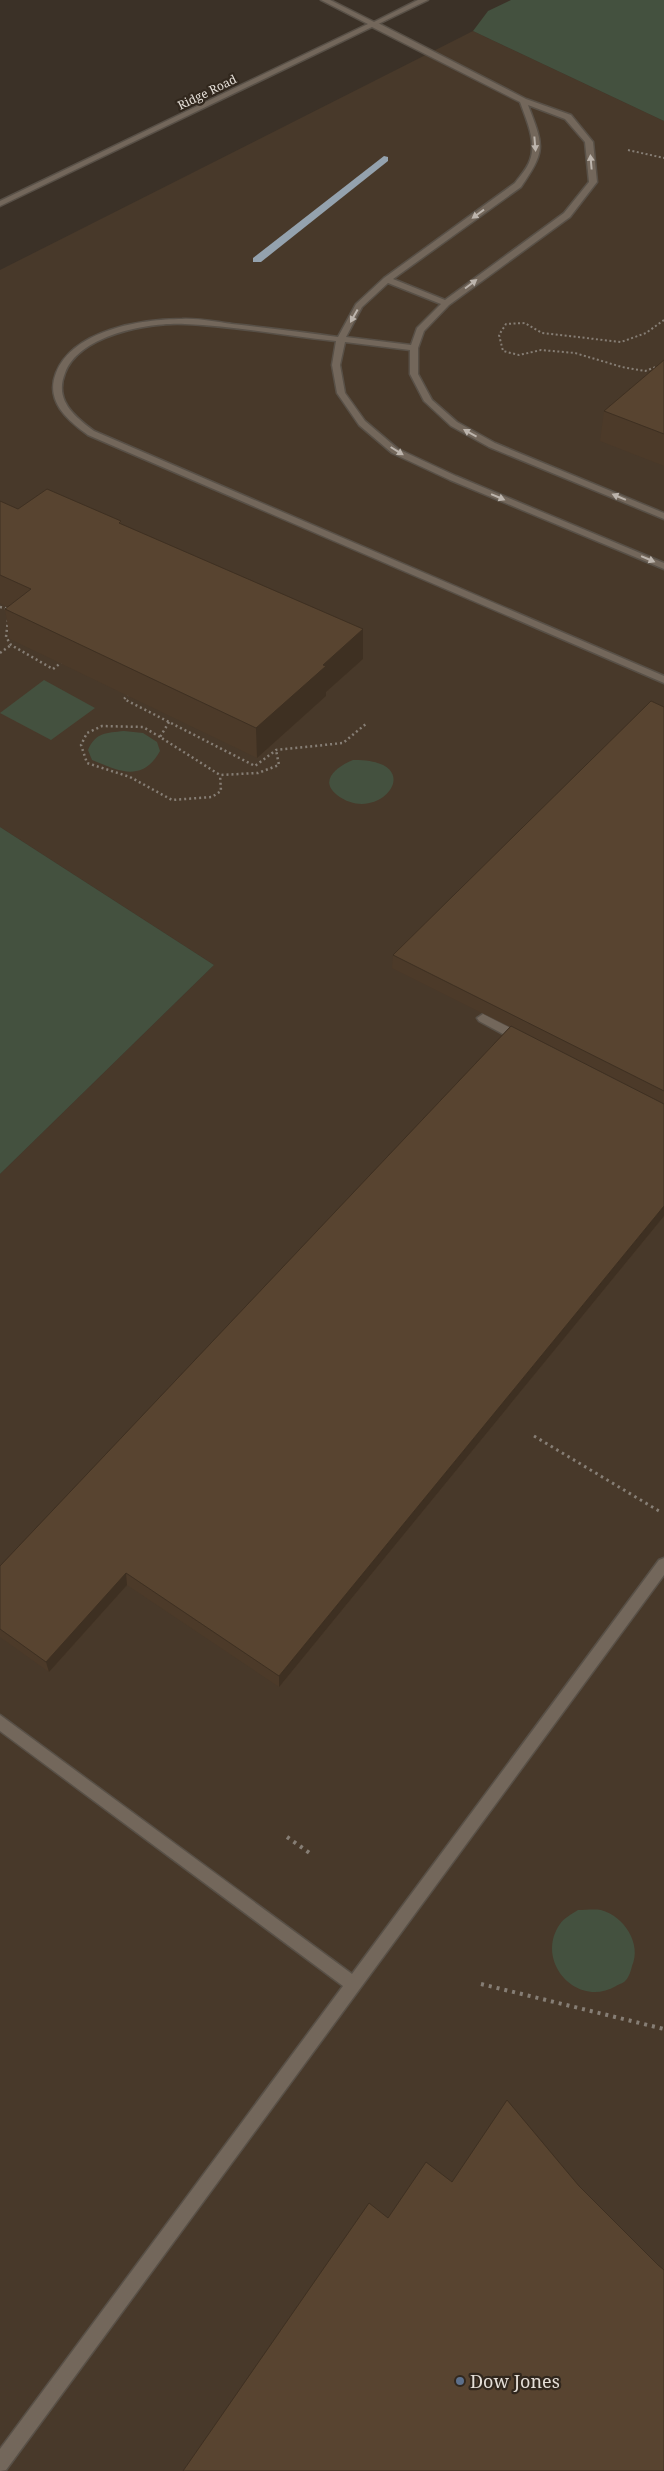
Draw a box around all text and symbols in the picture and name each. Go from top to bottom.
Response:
street label: Ridge Road [175,70,240,114]
one-way arrow [531,137,539,153]
one-way arrow [587,154,595,170]
one-way arrow [472,208,485,218]
one-way arrow [464,278,477,289]
one-way arrow [349,309,358,322]
one-way arrow [463,429,477,437]
one-way arrow [390,446,403,455]
one-way arrow [612,493,626,501]
one-way arrow [491,494,505,502]
one-way arrow [641,556,655,564]
place label: Dow Jones [470,2369,560,2393]
marker: Dow Jones [454,2375,466,2387]

